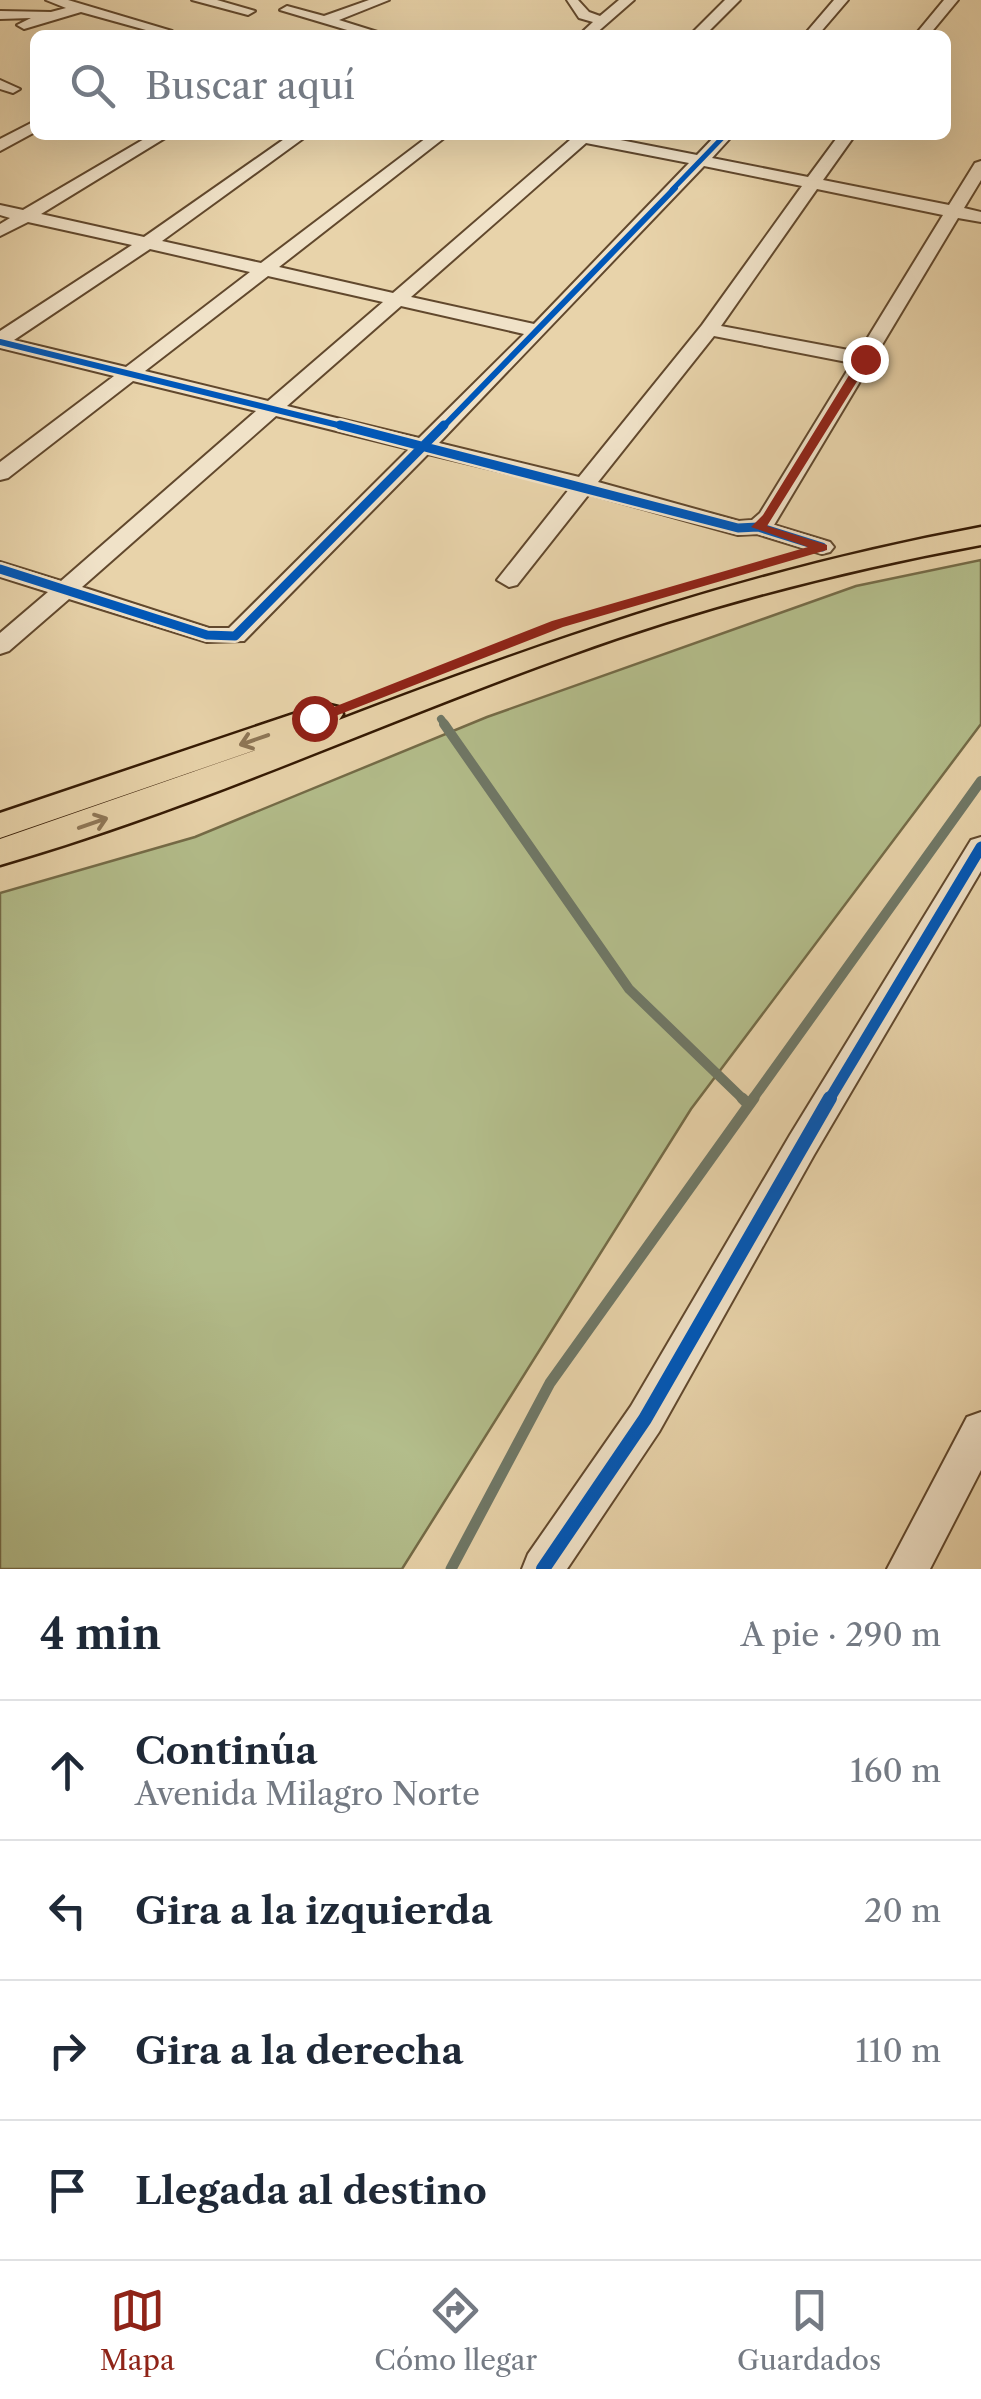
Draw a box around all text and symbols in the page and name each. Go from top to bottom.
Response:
search box [30,30,951,140]
icon: search [65,58,120,113]
text: Buscar aquí [145,62,355,109]
route end [843,337,889,383]
route start [292,696,338,742]
one-way arrow [239,732,270,750]
one-way arrow [77,813,109,831]
text: 4 min [40,1608,161,1660]
text: A pie · 290 m [741,1615,941,1654]
text: Continúa [135,1727,318,1774]
icon: ahead [40,1743,95,1798]
text: 160 m [850,1751,941,1790]
text: Avenida Milagro Norte [135,1774,480,1813]
icon: left [40,1883,95,1938]
text: Gira a la izquierda [135,1887,492,1934]
text: 20 m [864,1891,941,1930]
icon: right [40,2023,95,2078]
text: Gira a la derecha [135,2027,463,2074]
text: 110 m [855,2031,941,2070]
icon: arrive [40,2163,95,2218]
text: Llegada al destino [135,2167,487,2214]
tab: Mapa [100,2283,175,2377]
tab: Cómo llegar [374,2283,537,2377]
tab: Guardados [737,2283,881,2377]

